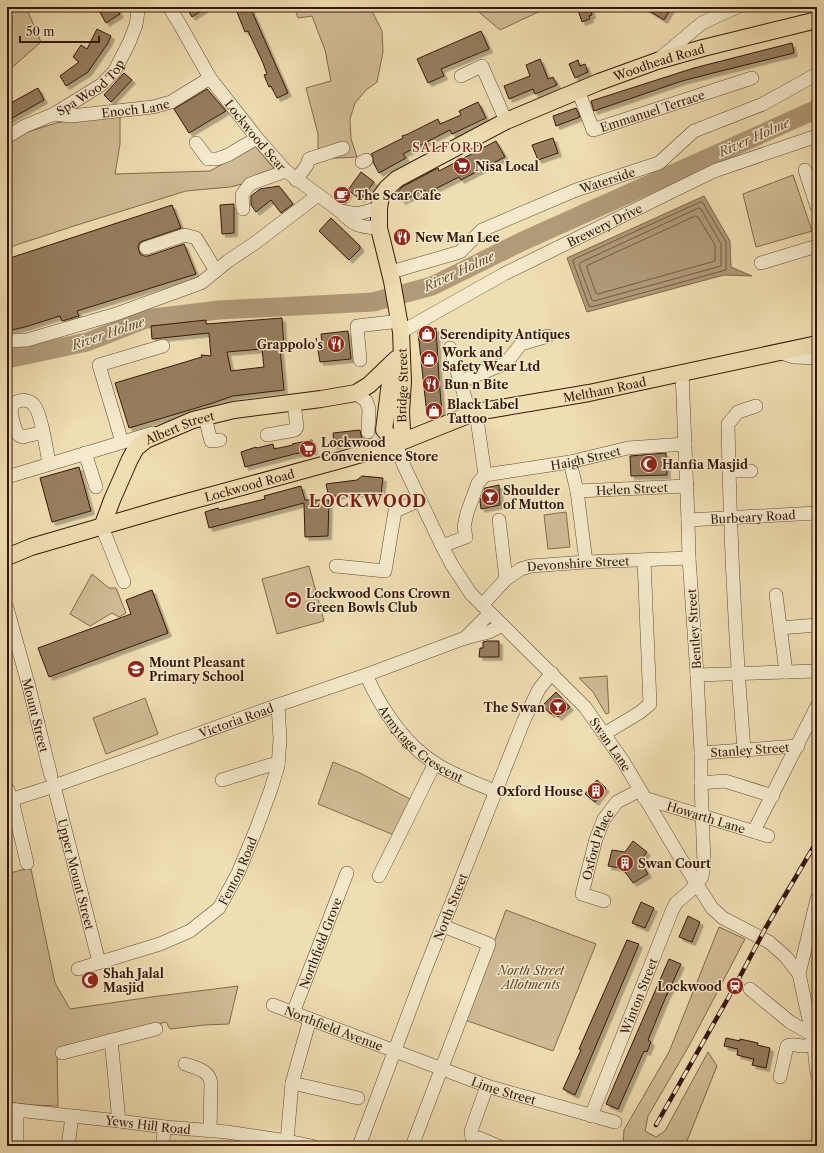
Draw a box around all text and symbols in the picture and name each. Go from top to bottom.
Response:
scale bar [20,18,99,44]
text: 50 m [26,24,55,39]
street label: Woodhead Road [610,40,707,84]
street label: Spa Wood Top [53,57,127,118]
street label: Emmanuel Terrace [598,86,707,135]
street label: Enoch Lane [101,95,171,120]
street label: Lockwood Scar [222,96,290,174]
water label: River Holme [715,114,793,160]
district label: SALFORD [412,139,484,155]
supermarket icon: Nisa Local [452,156,472,176]
place label: Nisa Local [475,159,539,174]
street label: Waterside [577,164,637,196]
cafe icon: The Scar Cafe [332,185,352,205]
place label: The Scar Cafe [355,188,441,203]
street label: Brewery Drive [564,200,645,250]
restaurant icon: New Man Lee [392,227,412,247]
place label: New Man Lee [415,230,500,245]
water label: River Holme [420,247,498,295]
water label: River Holme [68,313,147,353]
shop icon: Serendipity Antiques [417,324,437,344]
place label: Serendipity Antiques [440,327,571,342]
restaurant icon: Grappolo's [326,334,346,354]
place label: Grappolo's [257,337,323,352]
place label: Work and Safety Wear Ltd [441,345,540,374]
street label: Bridge Street [393,347,411,423]
shop icon: Work and Safety Wear Ltd [419,349,439,369]
street label: Meltham Road [562,373,648,405]
restaurant icon: Bun n Bite [421,374,441,394]
place label: Bun n Bite [444,377,509,392]
place label: Black Label Tattoo [447,397,519,426]
shop icon: Black Label Tattoo [424,401,444,421]
street label: Albert Street [142,407,216,447]
place label: Lockwood Convenience Store [321,435,438,464]
supermarket icon: Lockwood Convenience Store [298,439,318,459]
street label: Haigh Street [549,442,623,472]
mosque icon: Hanfia Masjid [639,454,659,474]
place label: Hanfia Masjid [662,457,748,472]
street label: Lockwood Road [203,465,297,504]
street label: Helen Street [596,479,669,498]
place label: Shoulder of Mutton [503,483,565,512]
bar icon: Shoulder of Mutton [480,487,500,507]
district label: LOCKWOOD [309,491,427,511]
street label: Burbeary Road [710,507,797,526]
street label: Devonshire Street [526,553,630,574]
place label: Lockwood Cons Crown Green Bowls Club [306,586,451,615]
street label: Bentley Street [684,588,704,670]
sports icon: Lockwood Cons Crown Green Bowls Club [283,590,303,610]
place label: Mount Pleasant Primary School [149,655,245,684]
school or university icon: Mount Pleasant Primary School [126,659,146,679]
street label: Mount Street [19,676,52,754]
bar icon: The Swan [548,697,568,717]
street label: Victoria Road [196,700,276,741]
place label: The Swan [483,700,546,715]
street label: Armytage Crescent [375,702,466,785]
street label: Swan Lane [587,714,635,774]
street label: Stanley Street [710,739,791,760]
building icon: Oxford House [586,781,606,801]
place label: Oxford House [497,784,583,799]
street label: Howarth Lane [665,798,748,836]
street label: Oxford Place [578,806,617,882]
street label: Upper Mount Street [55,817,98,932]
street label: Fenton Road [215,834,260,907]
building icon: Swan Court [615,853,635,873]
place label: Swan Court [638,856,711,871]
street label: North Street [430,870,470,943]
street label: Northfield Grove [296,895,344,991]
street label: Winton Street [616,955,660,1037]
park label: North Street Allotments [497,963,565,992]
place label: Shah Jalal Masjid [103,966,164,995]
mosque icon: Shah Jalal Masjid [80,970,100,990]
station icon: Lockwood [725,976,745,996]
place label: Lockwood [657,979,722,994]
street label: Northfield Avenue [282,1003,386,1054]
street label: Lime Street [469,1073,538,1107]
street label: Yews Hill Road [104,1112,192,1137]

